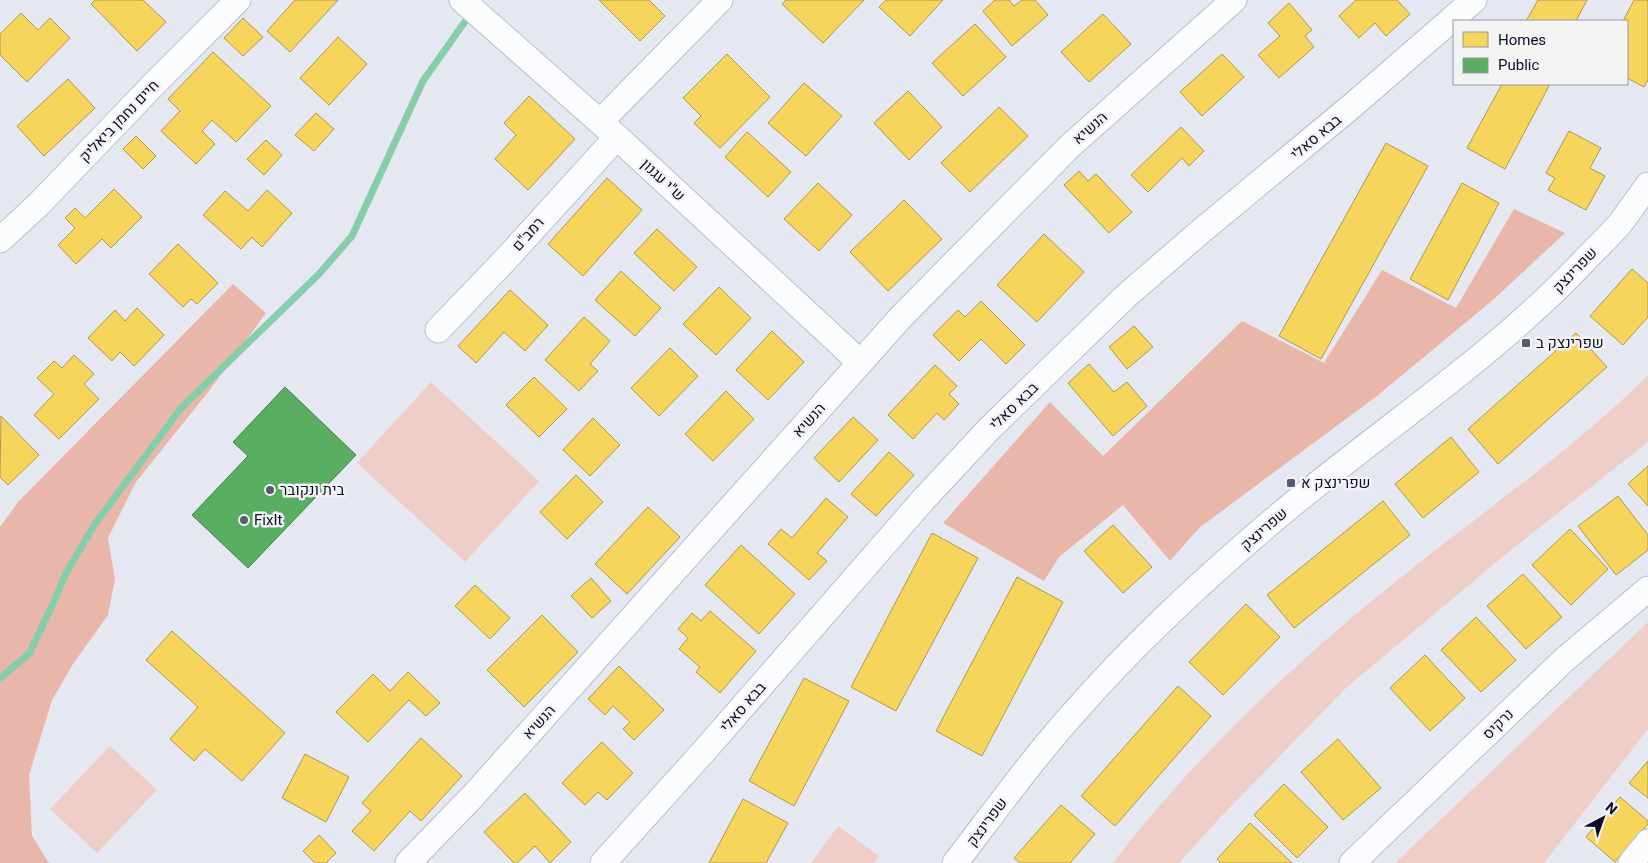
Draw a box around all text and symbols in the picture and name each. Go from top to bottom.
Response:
legend [1453,20,1628,85]
text: Homes [1498,31,1546,49]
text: Public [1498,56,1539,74]
street label: חיים נחמן ביאליק [75,76,163,166]
street label: הנשיא [1069,108,1111,148]
street label: בבא סאלי [1287,111,1345,163]
street label: ש"י עגנון [637,155,689,205]
street label: רמב"ם [508,213,548,255]
street label: שפרינצק [1549,244,1601,296]
place label: שפרינצק ב [1536,334,1604,352]
marker: שפרינצק ב [1520,337,1532,349]
street label: בבא סאלי [986,378,1042,434]
street label: הנשיא [789,399,829,441]
place label: שפרינצק א [1301,474,1371,492]
marker: שפרינצק א [1285,477,1297,489]
place label: בית ונקובר [280,481,344,499]
marker: בית ונקובר [264,484,276,496]
street label: שפרינצק [1237,504,1291,554]
place label: FixIt [254,511,282,529]
marker: FixIt [238,514,250,526]
street label: בבא סאלי [716,678,770,736]
street label: הנשיא [519,701,559,743]
street label: נרקיס [1479,705,1517,743]
north arrow [1578,793,1628,843]
street label: שפרינצק [963,794,1011,850]
text: N [1603,799,1621,817]

